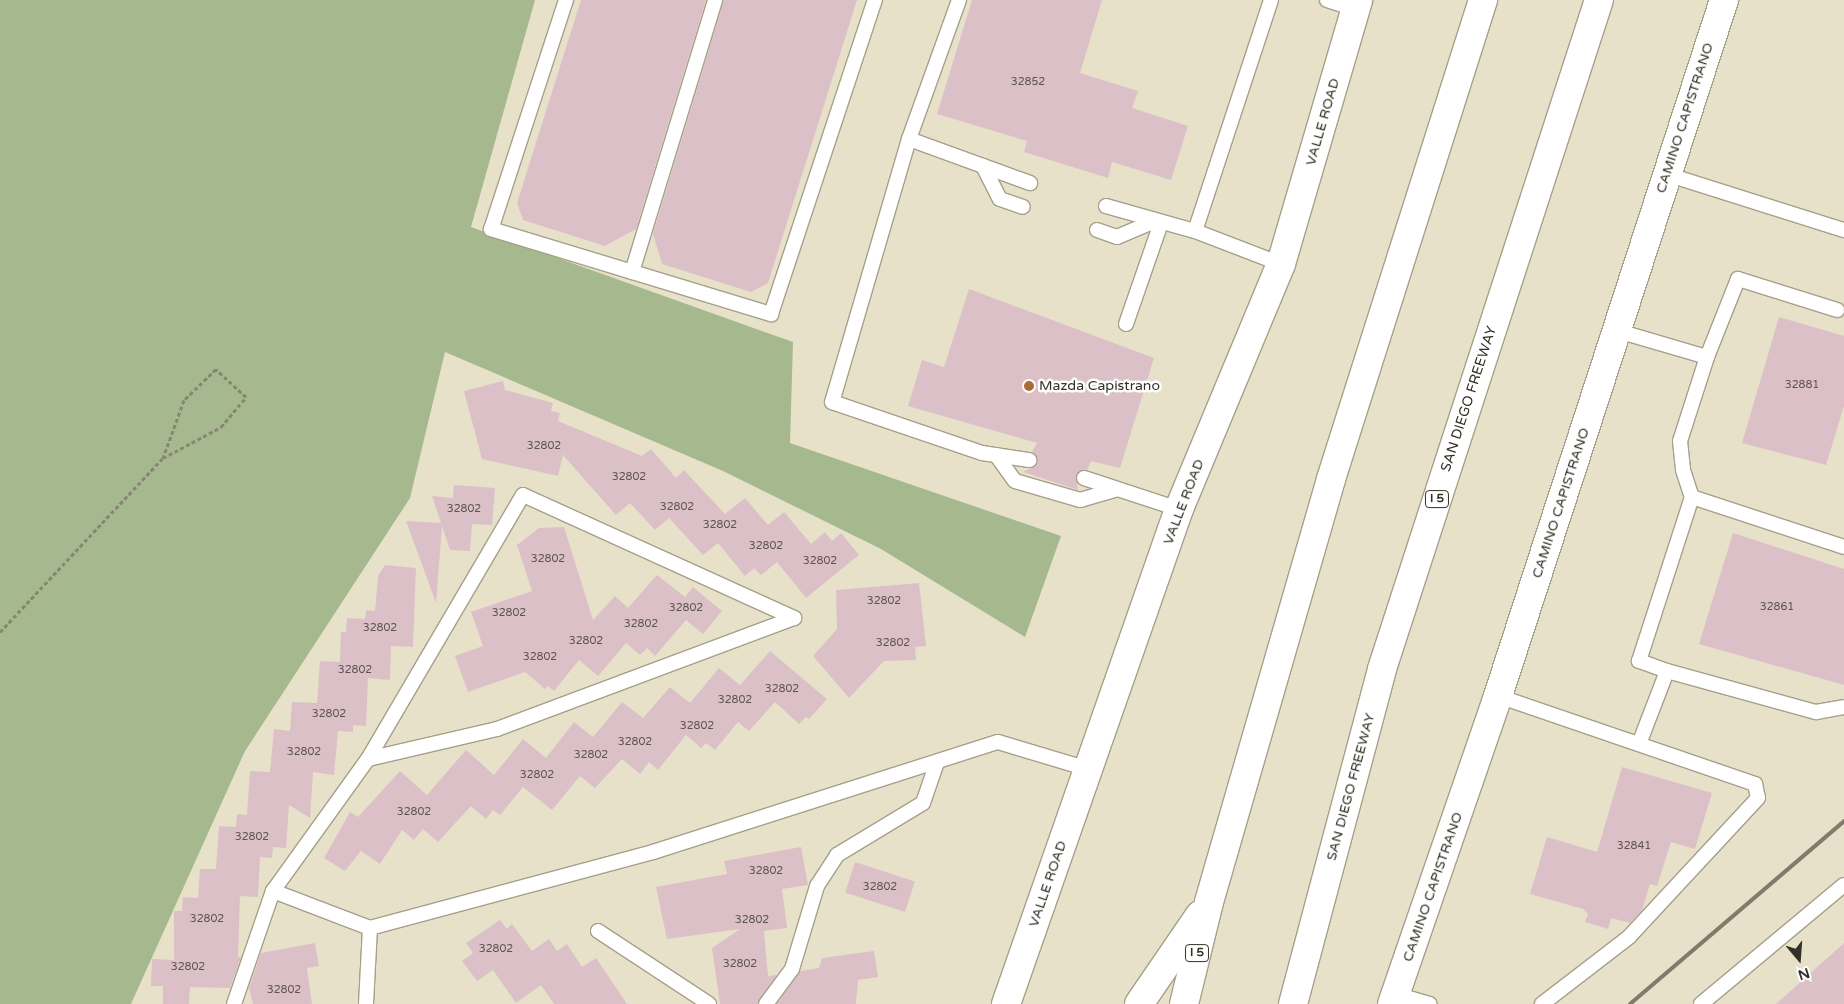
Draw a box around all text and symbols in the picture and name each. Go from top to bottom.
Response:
street label: CAMINO CAPISTRANO [1653,41,1717,195]
house number: 32852 [1011,75,1045,89]
street label: VALLE ROAD [1302,76,1344,168]
street label: SAN DIEGO FREEWAY [1438,324,1500,474]
place label: Mazda Capistrano [1039,378,1160,394]
house number: 32881 [1785,378,1819,392]
marker: Mazda Capistrano [1023,380,1035,392]
street label: CAMINO CAPISTRANO [1529,426,1593,580]
house number: 32802 [527,439,561,453]
street label: VALLE ROAD [1160,457,1208,547]
house number: 32802 [612,470,646,484]
road number: I 5 [1424,489,1450,508]
house number: 32802 [660,500,694,514]
house number: 32802 [447,502,481,516]
house number: 32802 [703,518,737,532]
house number: 32802 [749,539,783,553]
house number: 32802 [531,552,565,566]
house number: 32802 [803,554,837,568]
house number: 32802 [867,594,901,608]
house number: 32861 [1760,600,1794,614]
house number: 32802 [669,601,703,615]
house number: 32802 [492,606,526,620]
house number: 32802 [624,617,658,631]
house number: 32802 [363,621,397,635]
house number: 32802 [569,634,603,648]
house number: 32802 [876,636,910,650]
house number: 32802 [523,650,557,664]
house number: 32802 [338,663,372,677]
house number: 32802 [765,682,799,696]
house number: 32802 [718,693,752,707]
house number: 32802 [312,707,346,721]
street label: SAN DIEGO FREEWAY [1323,711,1379,863]
house number: 32802 [680,719,714,733]
house number: 32802 [618,735,652,749]
house number: 32802 [287,745,321,759]
house number: 32802 [574,748,608,762]
house number: 32802 [520,768,554,782]
house number: 32802 [397,805,431,819]
street label: CAMINO CAPISTRANO [1399,810,1467,964]
house number: 32802 [235,830,269,844]
street label: VALLE ROAD [1025,839,1071,929]
house number: 32841 [1617,839,1651,853]
house number: 32802 [749,864,783,878]
house number: 32802 [863,880,897,894]
house number: 32802 [190,912,224,926]
house number: 32802 [735,913,769,927]
north arrow [1774,934,1824,984]
house number: 32802 [479,942,513,956]
road number: I 5 [1184,944,1210,962]
house number: 32802 [723,957,757,971]
house number: 32802 [171,960,205,974]
text: N [1796,964,1812,984]
house number: 32802 [267,983,301,997]

